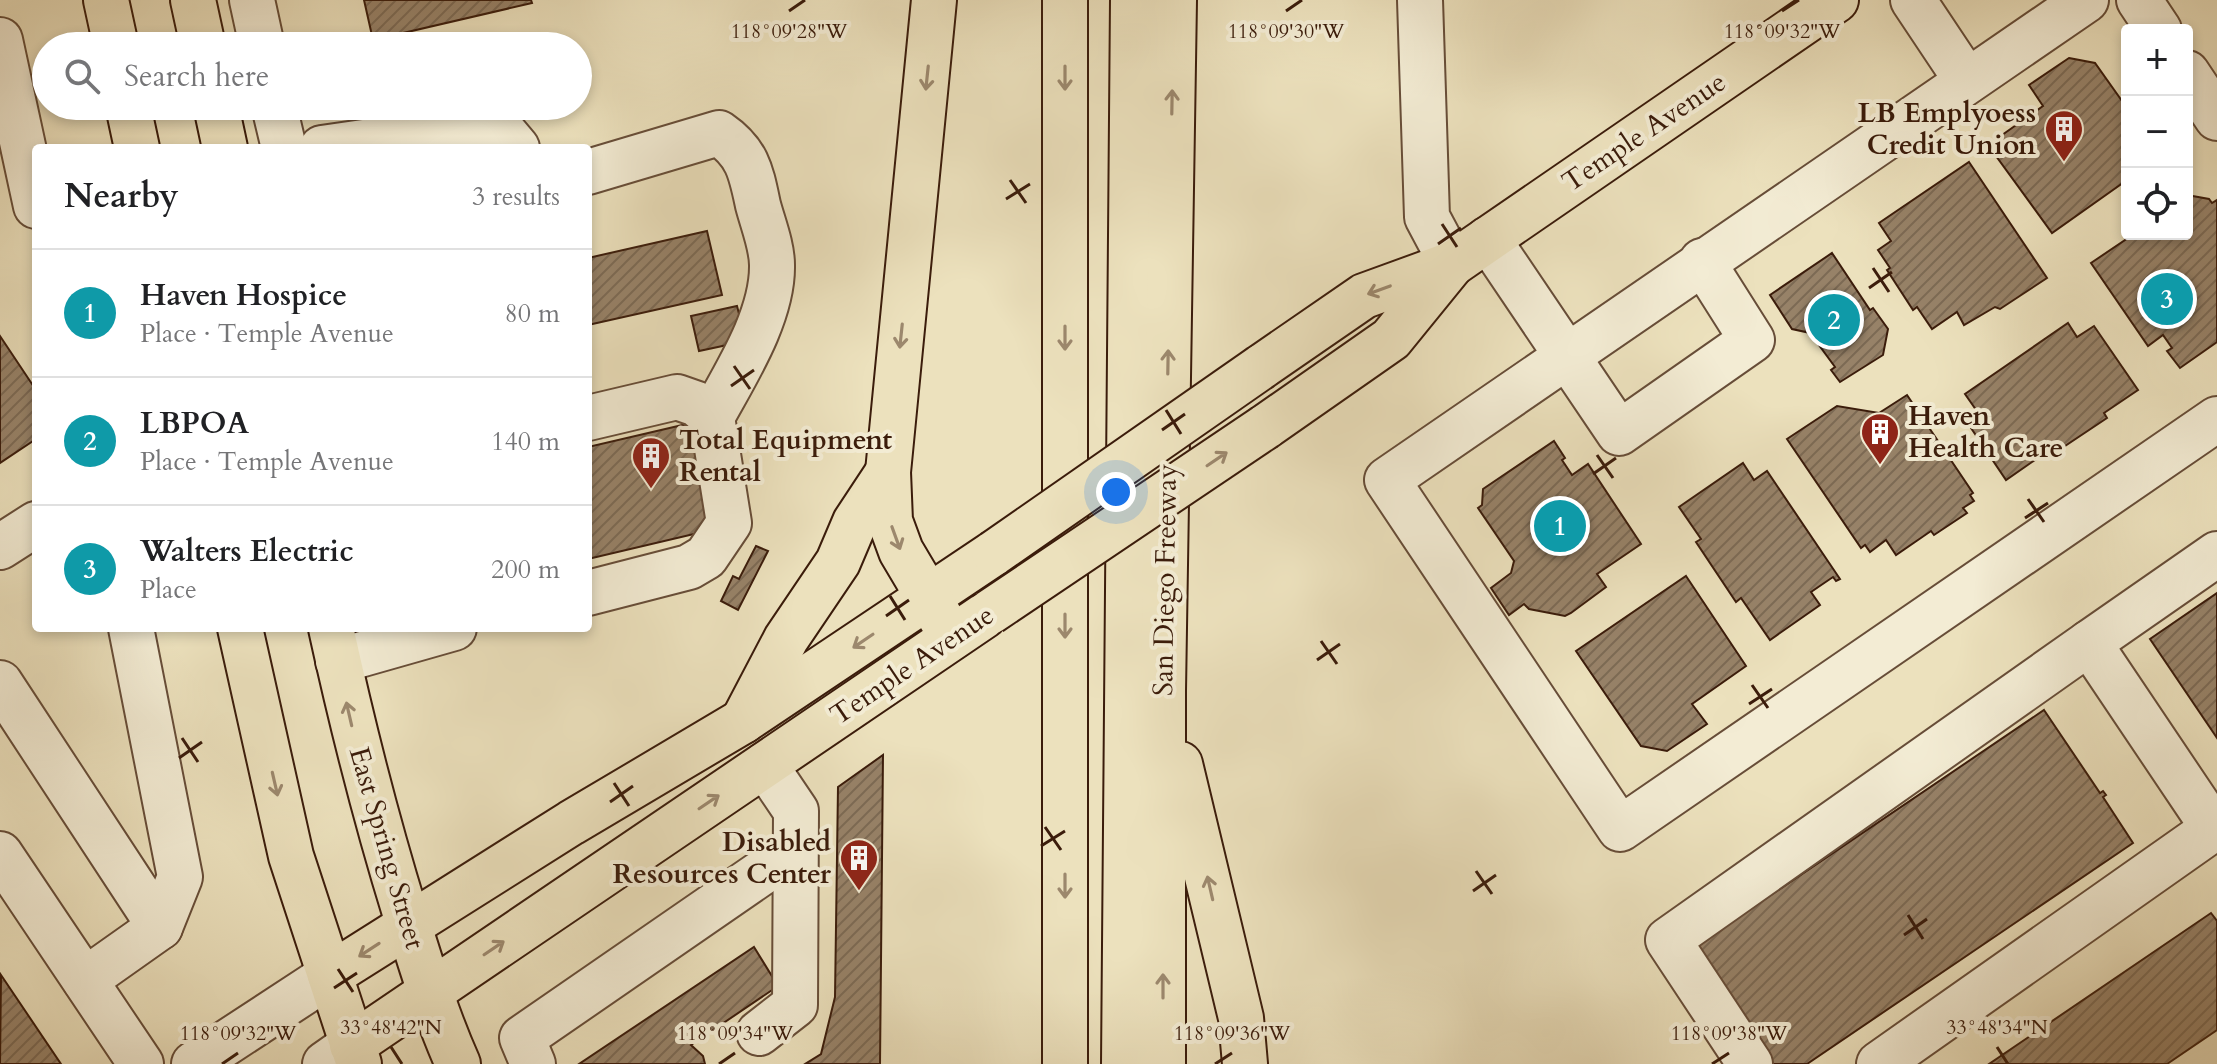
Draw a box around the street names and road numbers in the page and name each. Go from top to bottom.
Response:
street label: Temple Avenue [1555,63,1733,201]
street label: San Diego Freeway [1144,463,1186,696]
street label: Temple Avenue [823,596,1001,734]
street label: East Spring Street [340,742,434,954]

